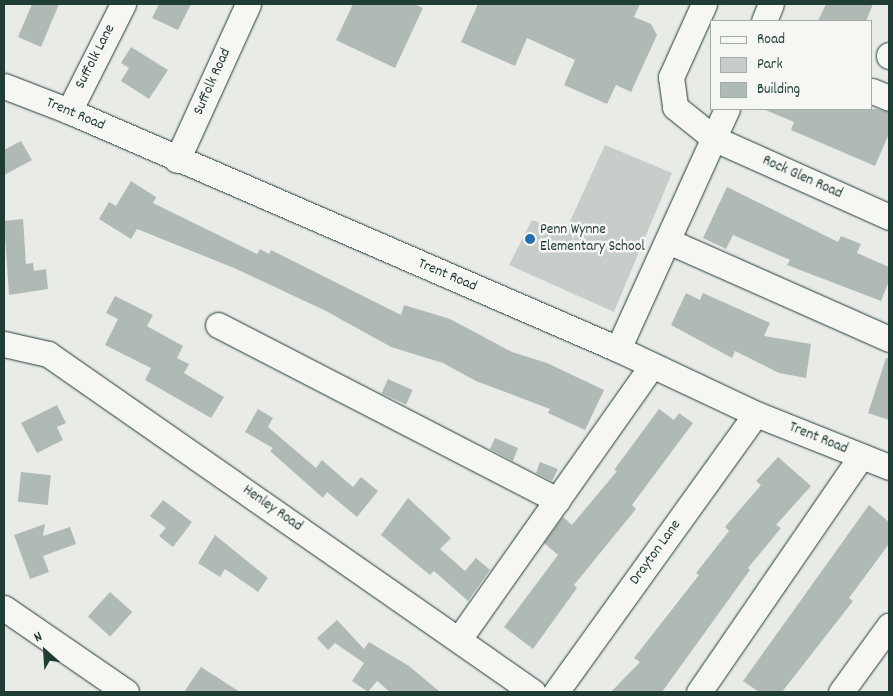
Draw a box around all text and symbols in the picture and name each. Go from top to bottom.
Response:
legend [710,20,873,110]
street label: Suffolk Lane [72,22,120,92]
text: Road [757,29,785,51]
street label: Suffolk Road [190,46,236,118]
text: Park [757,54,783,76]
text: Building [757,79,800,101]
street label: Trent Road [43,95,107,135]
street label: Rock Glen Road [759,152,845,204]
place label: Penn Wynne Elementary School [540,221,645,256]
marker: Penn Wynne Elementary School [524,233,536,245]
street label: Trent Road [415,256,479,296]
street label: Trent Road [786,419,850,459]
street label: Henley Road [239,482,305,536]
street label: Drayton Lane [626,517,686,589]
north arrow [20,626,70,676]
text: N [31,627,46,648]

